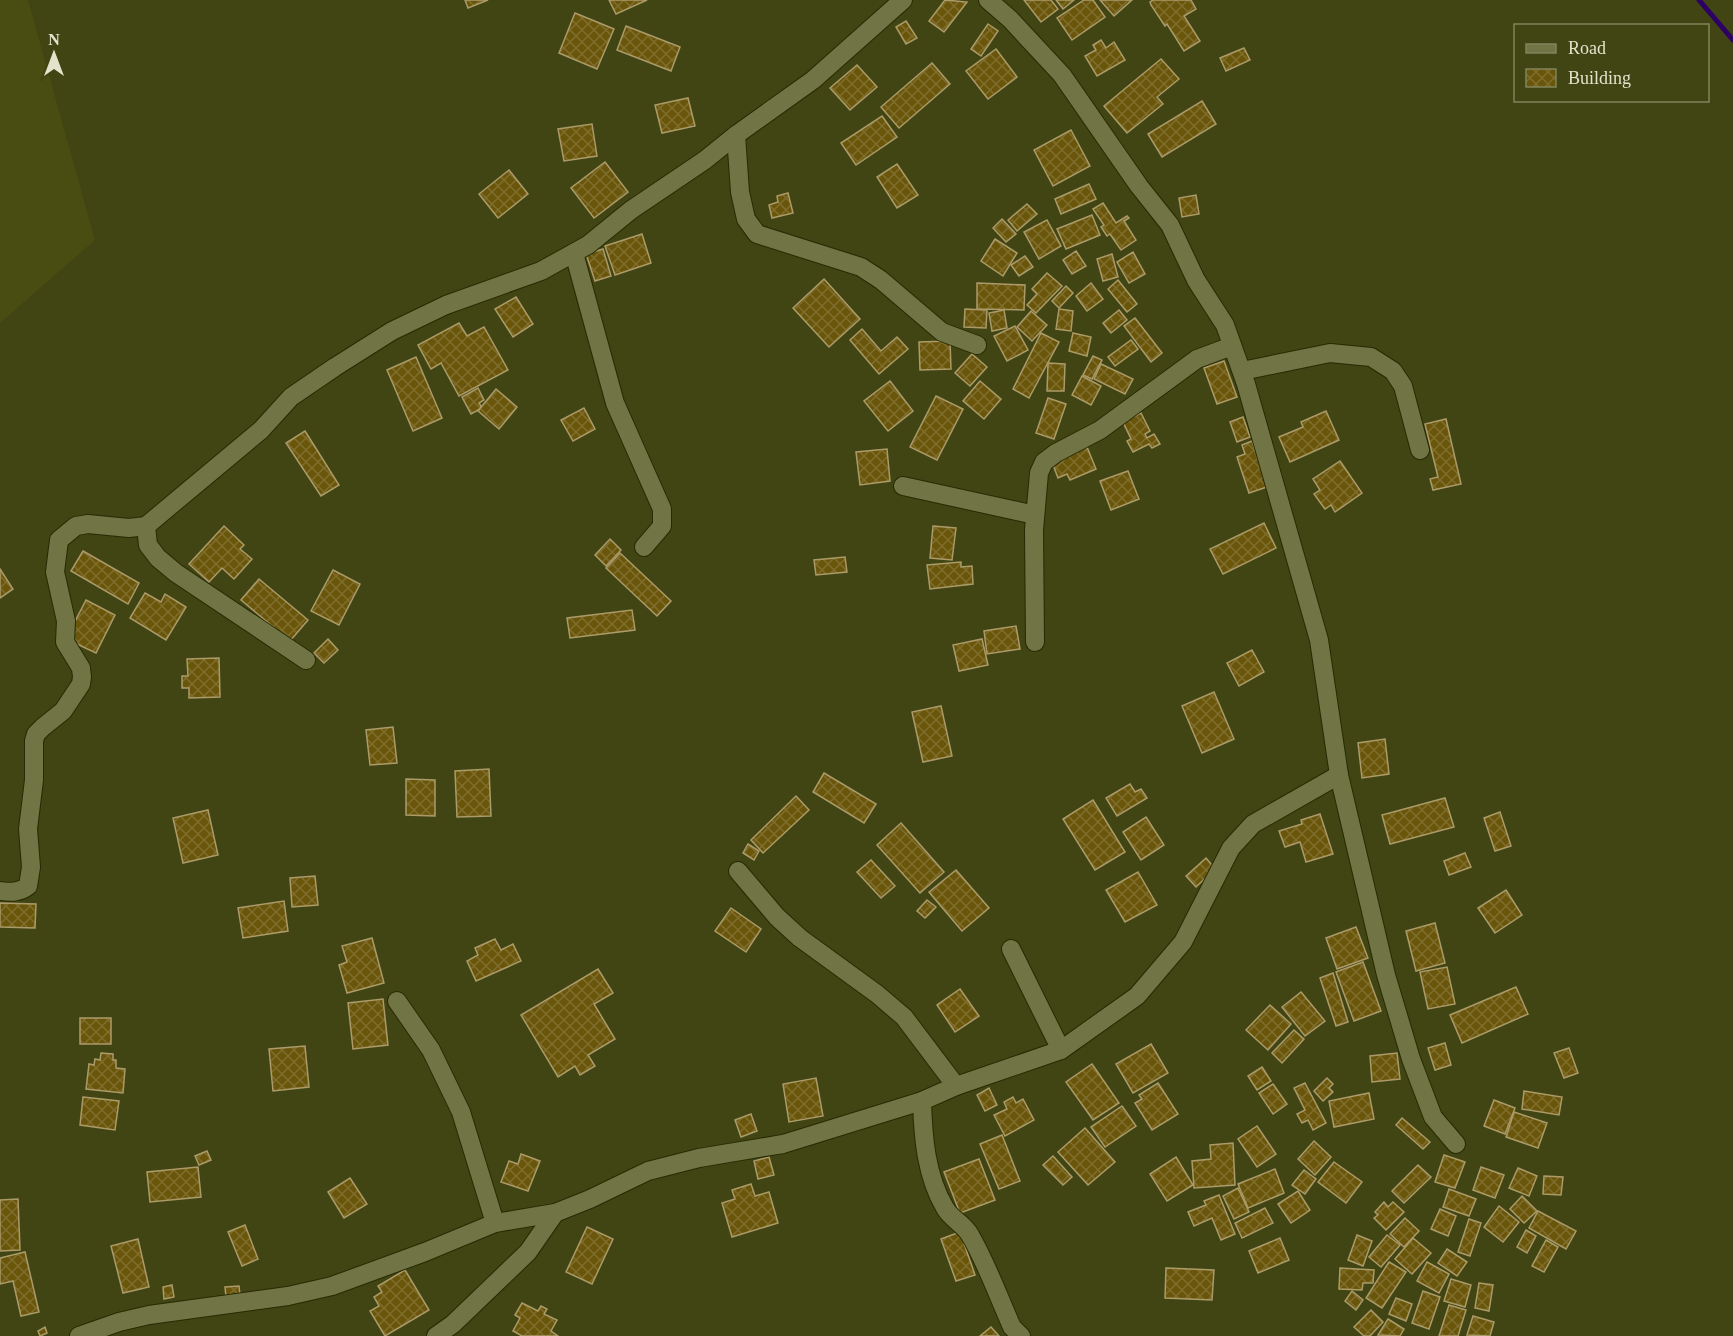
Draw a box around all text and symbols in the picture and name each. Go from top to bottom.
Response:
north arrow [24,24,84,84]
legend [1514,24,1709,102]
text: N [48,31,60,48]
text: Road [1568,38,1606,58]
text: Building [1568,68,1631,88]

